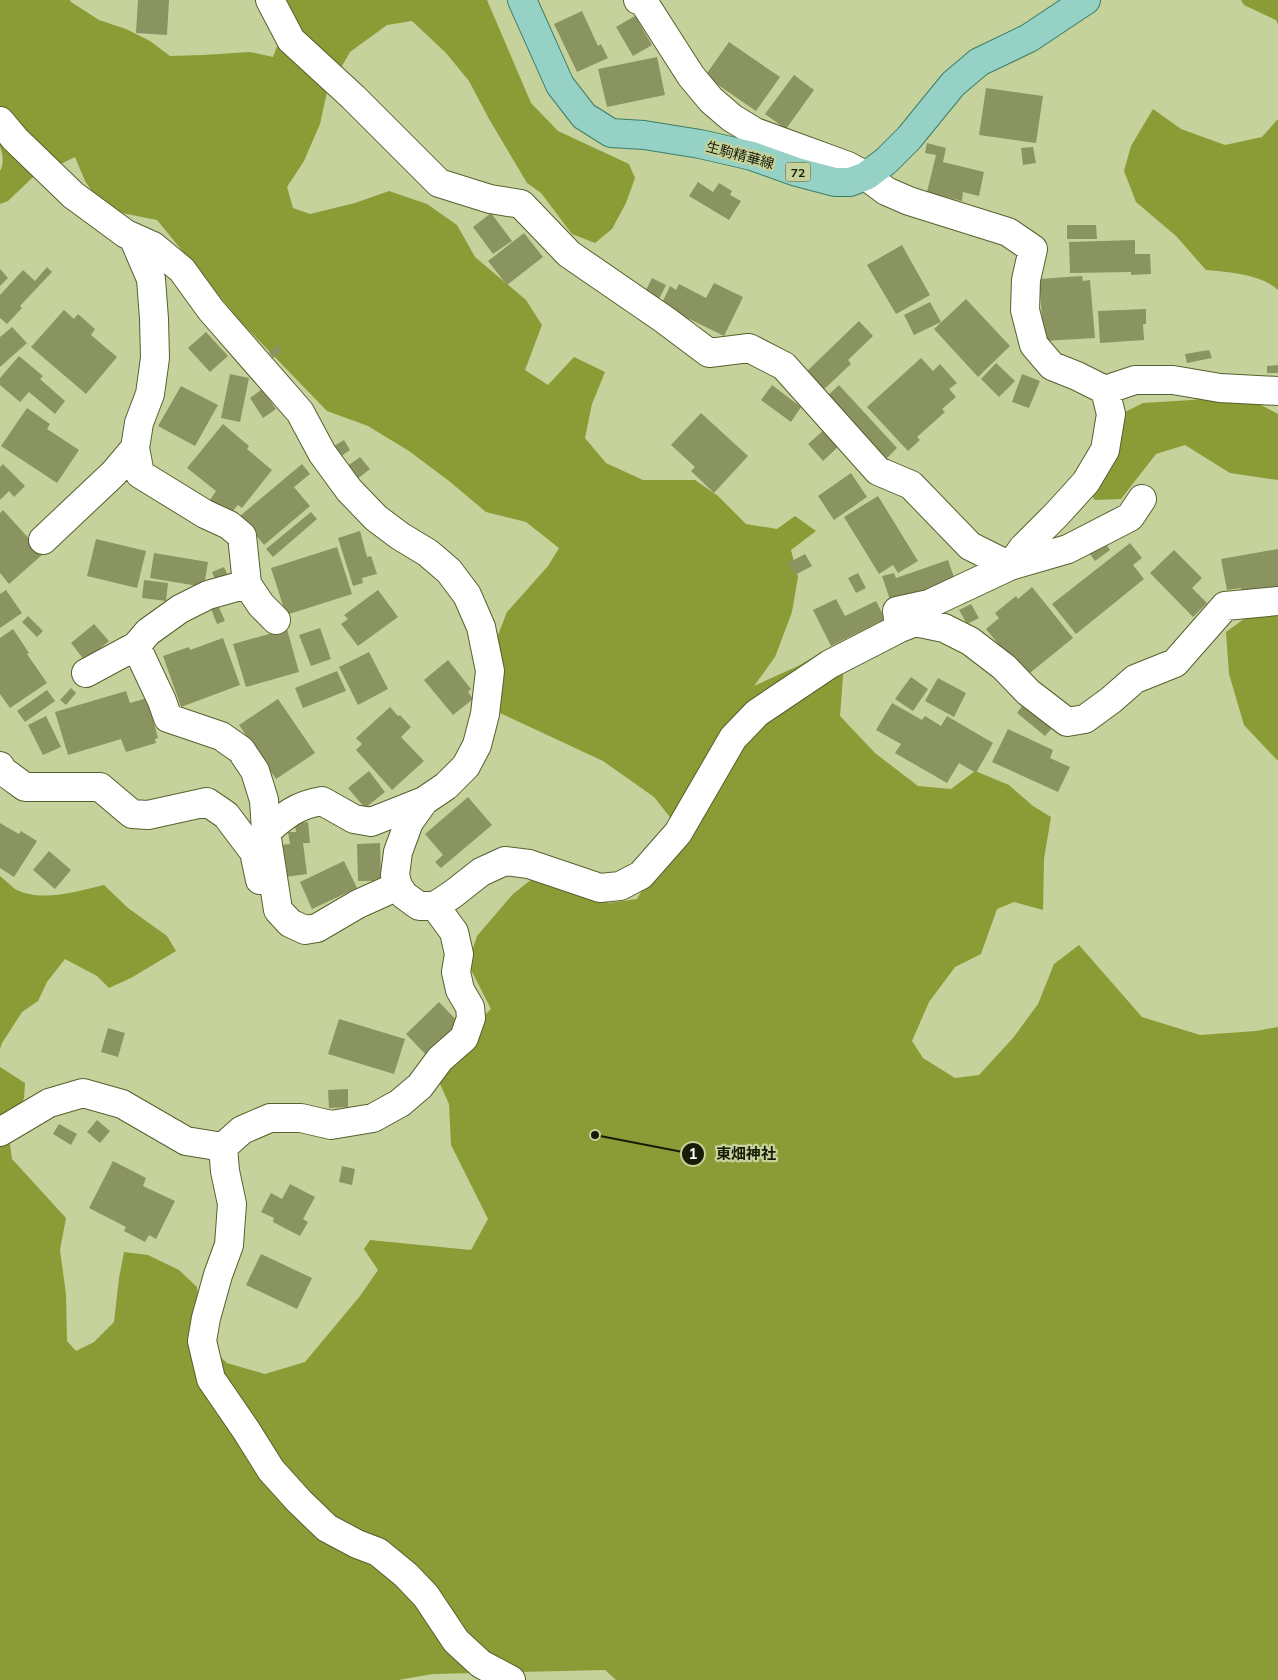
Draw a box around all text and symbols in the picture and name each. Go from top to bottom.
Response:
street label: 生駒精華線 [704,137,776,173]
road number: 72 [786,162,810,182]
callout: 東畑神社 [681,1139,786,1169]
text: 1 [688,1144,698,1163]
text: 東畑神社 [716,1144,776,1163]

